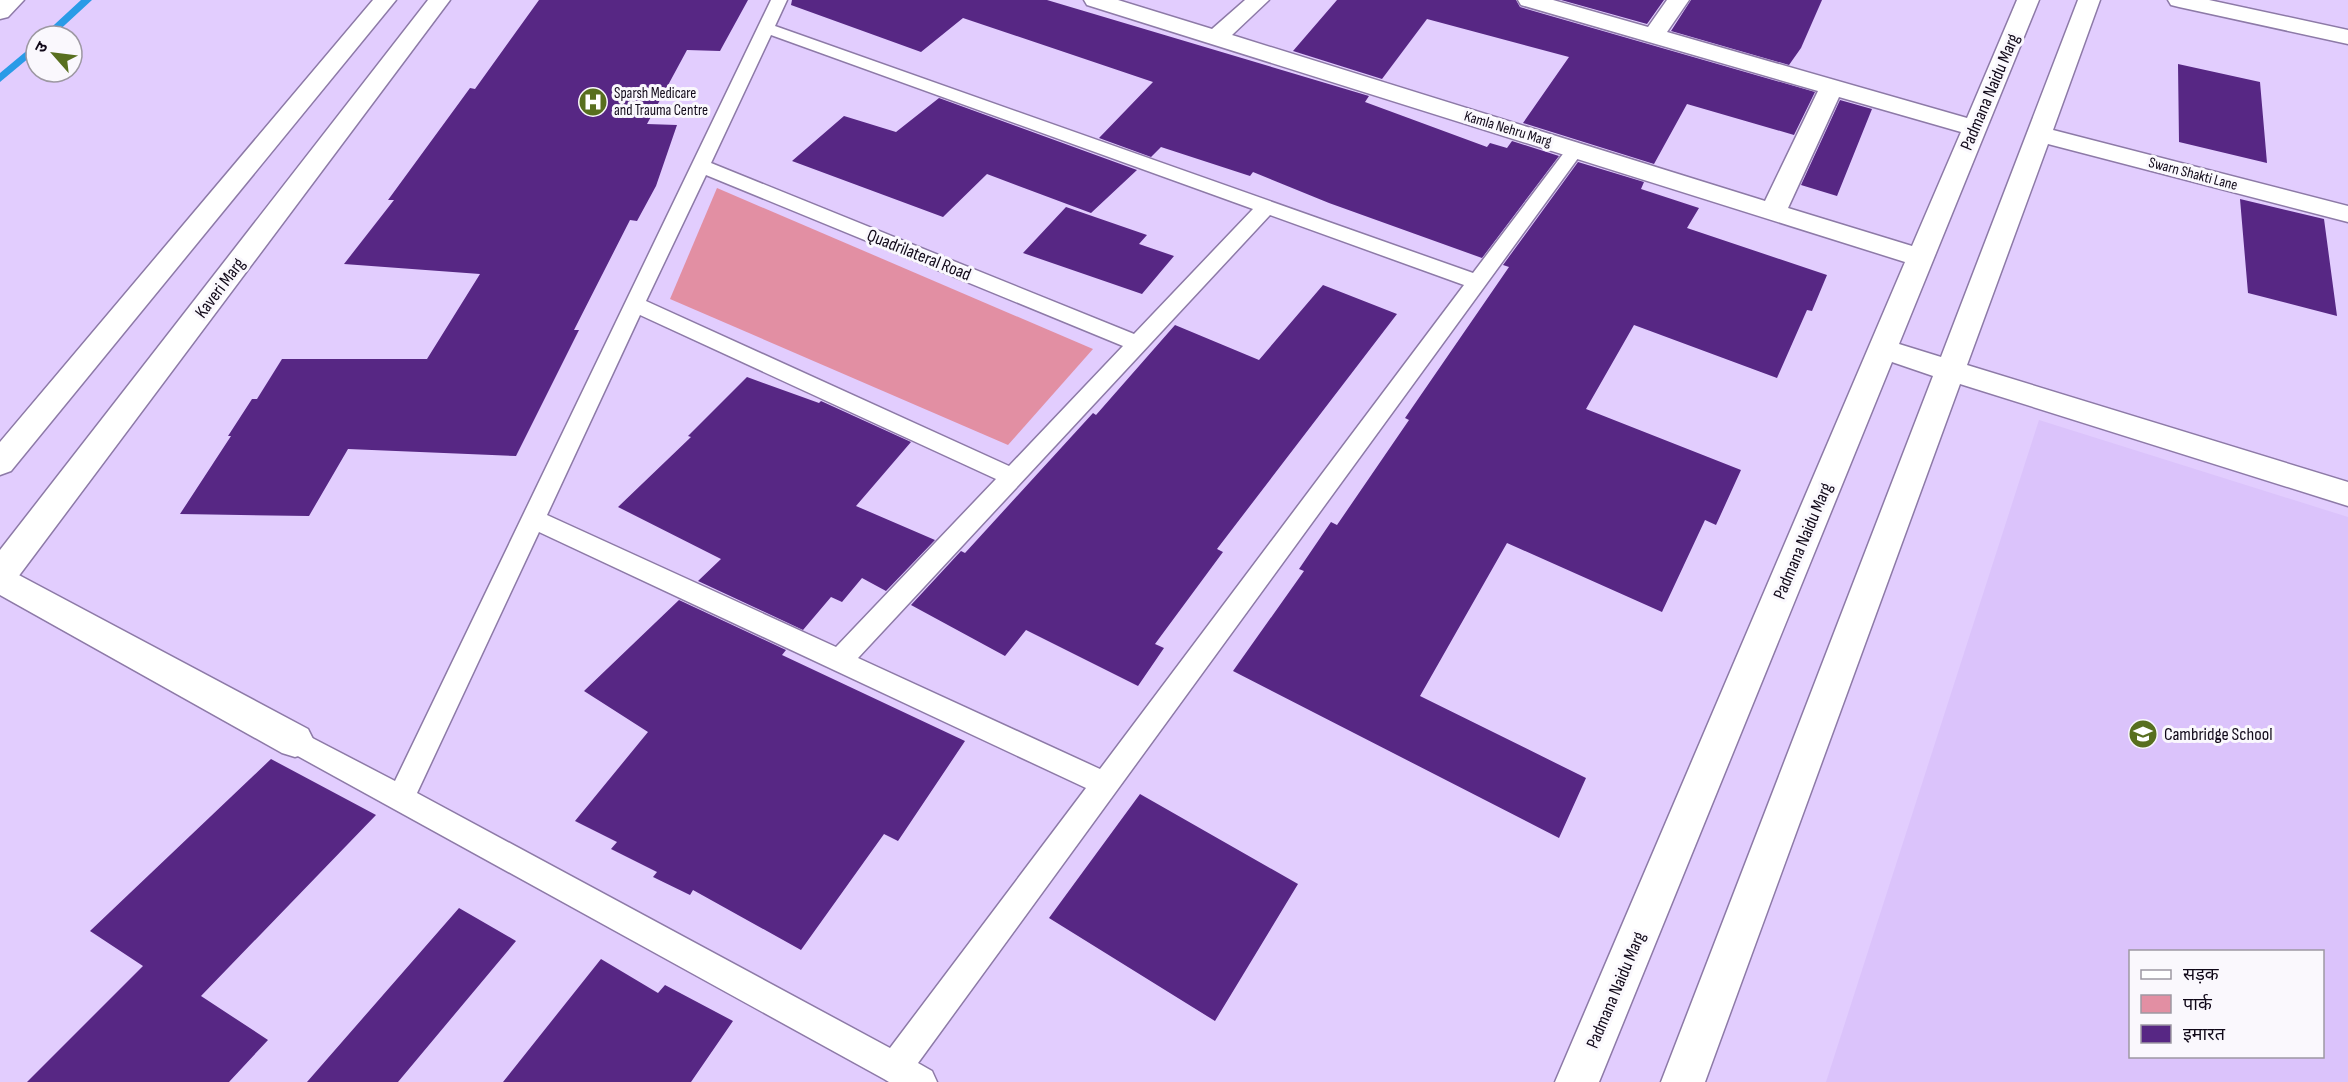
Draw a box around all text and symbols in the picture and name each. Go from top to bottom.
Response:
north arrow [24,24,84,84]
street label: Padmana Naidu Marg [1956,31,2024,153]
text: उ [31,39,53,56]
place label: Sparsh Medicare and Trauma Centre [614,84,708,120]
hospital icon: Sparsh Medicare and Trauma Centre [577,86,609,118]
street label: Kamla Nehru Marg [1462,107,1554,151]
street label: Swarn Shakti Lane [2146,153,2240,195]
street label: Quadrilateral Road [864,225,974,285]
street label: Kaveri Marg [191,254,249,322]
street label: Padmana Naidu Marg [1769,480,1837,602]
school or university icon: Cambridge School [2127,718,2159,750]
place label: Cambridge School [2164,724,2273,745]
street label: Padmana Naidu Marg [1582,929,1650,1051]
legend [2129,950,2324,1058]
text: सड़क [2183,964,2220,985]
text: पार्क [2183,993,2213,1015]
text: इमारत [2183,1024,2226,1045]

